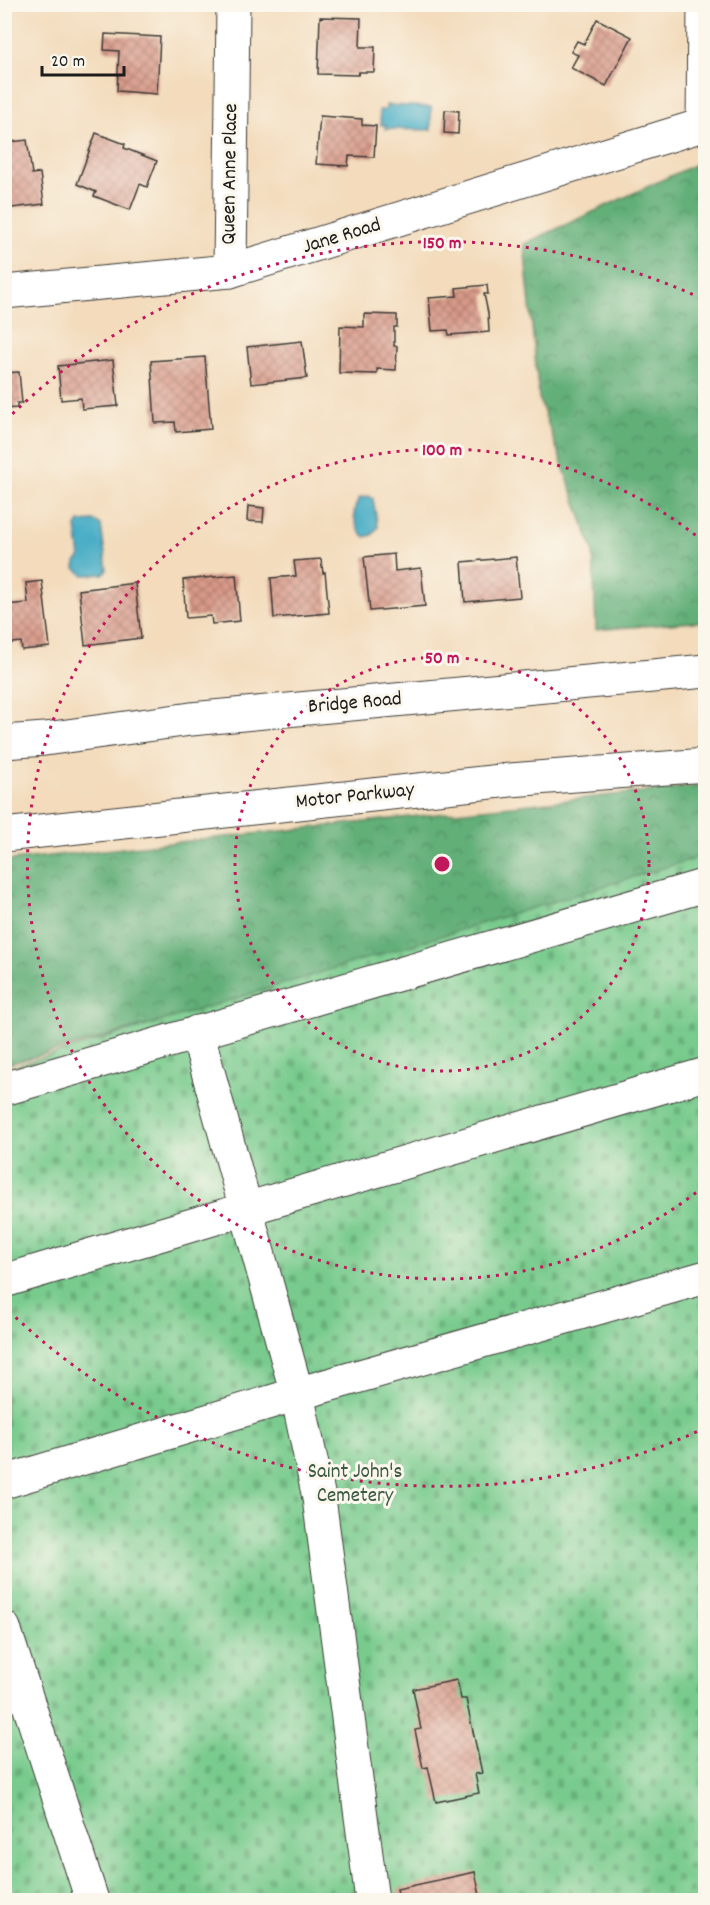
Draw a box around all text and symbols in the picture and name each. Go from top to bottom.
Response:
scale bar [42,39,124,77]
text: 20 m [51,50,85,75]
street label: Queen Anne Place [215,103,247,245]
street label: Jane Road [299,211,385,263]
text: 150 m [423,232,461,257]
text: 100 m [422,439,462,464]
text: 50 m [425,647,459,672]
street label: Bridge Road [307,685,403,723]
street label: Motor Parkway [294,776,416,818]
centre of rings [432,854,452,874]
park label: Saint John's Cemetery [308,1458,402,1512]

